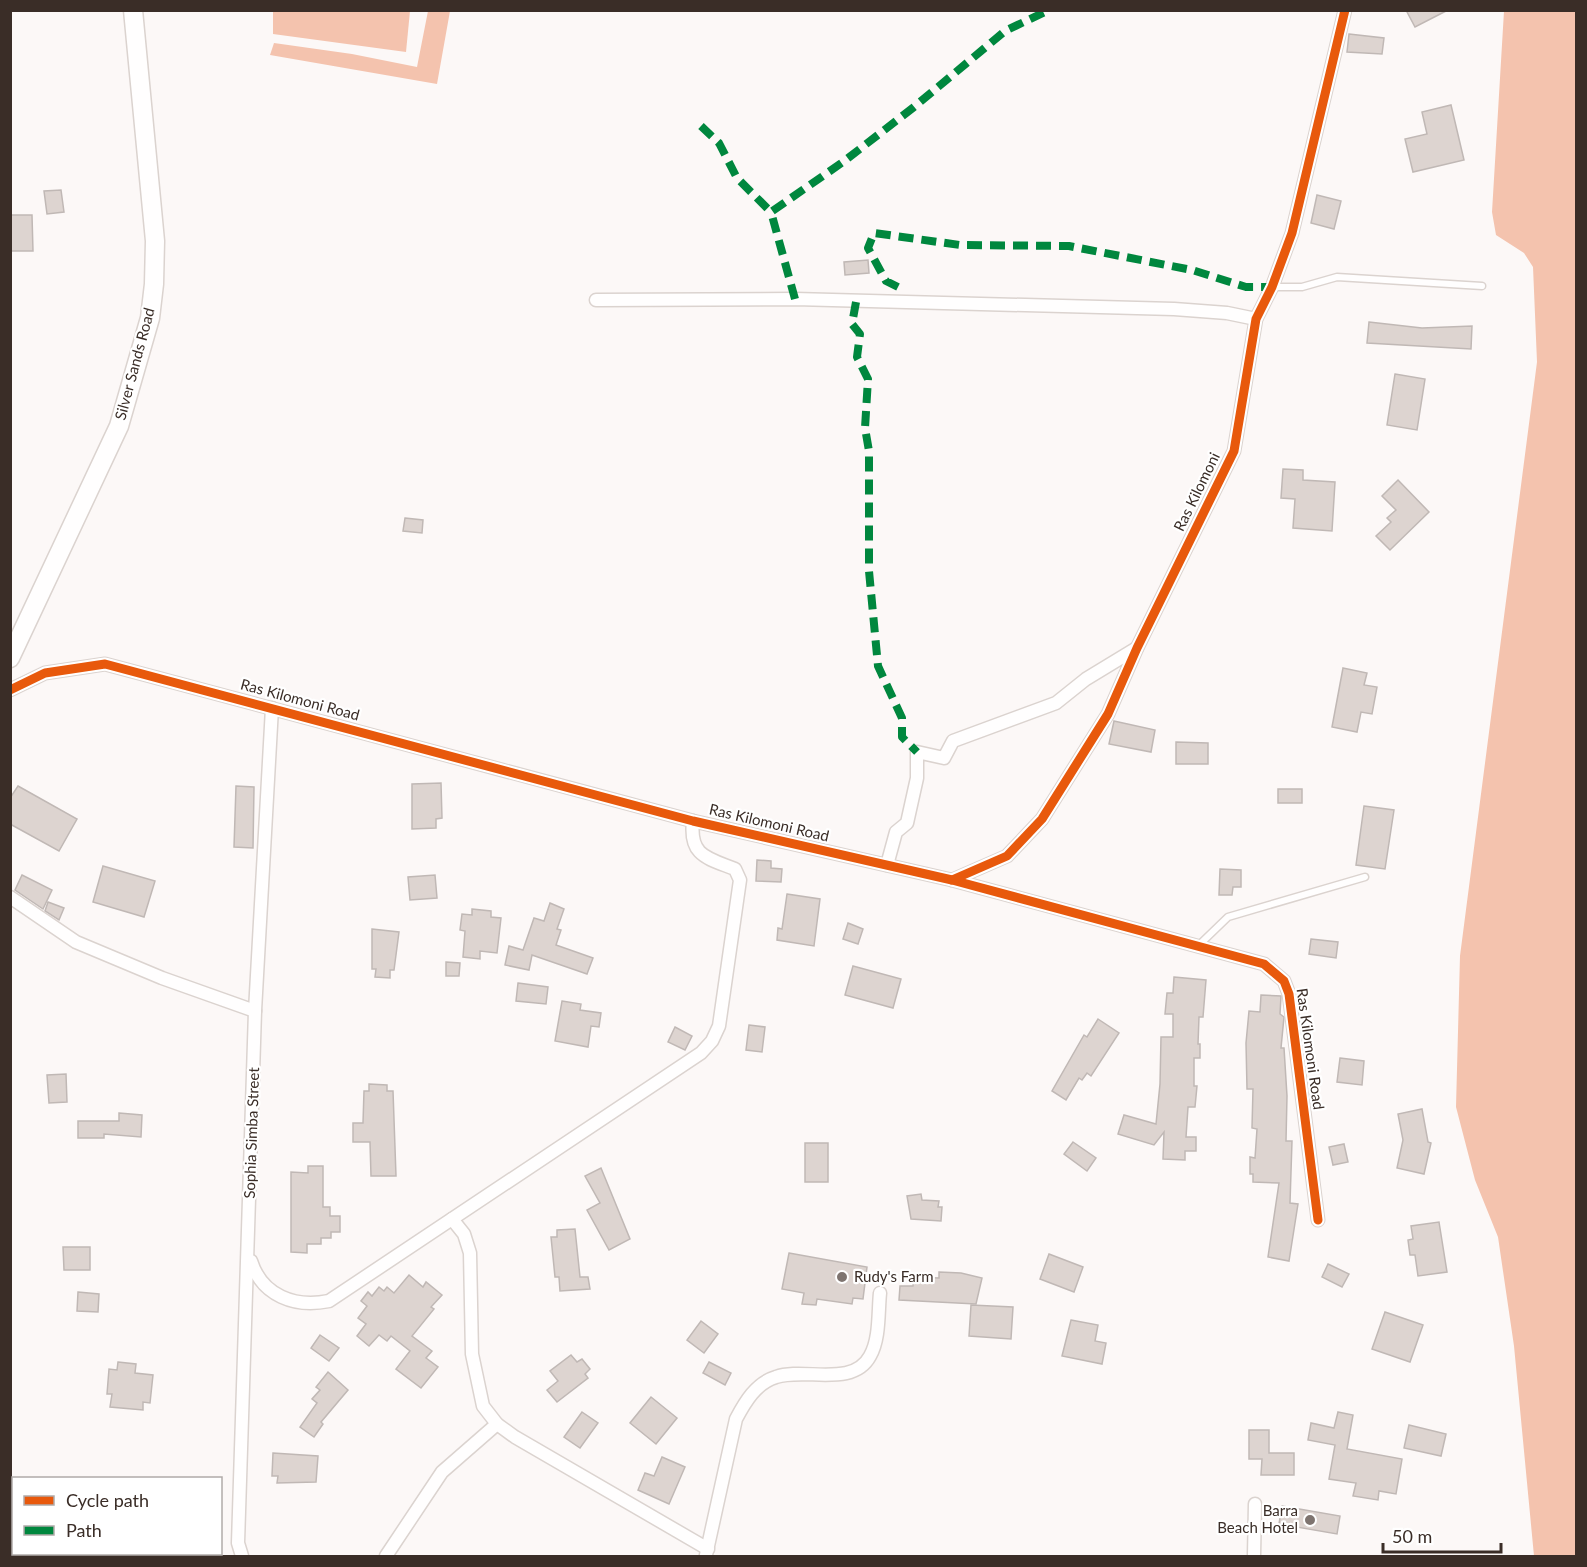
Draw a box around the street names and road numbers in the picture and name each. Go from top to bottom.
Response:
street label: Silver Sands Road [110,306,158,422]
street label: Ras Kilomoni [1169,449,1223,534]
street label: Ras Kilomoni Road [239,674,362,724]
street label: Ras Kilomoni Road [707,799,831,845]
street label: Ras Kilomoni Road [1294,987,1328,1111]
street label: Sophia Simba Street [240,1066,262,1199]

